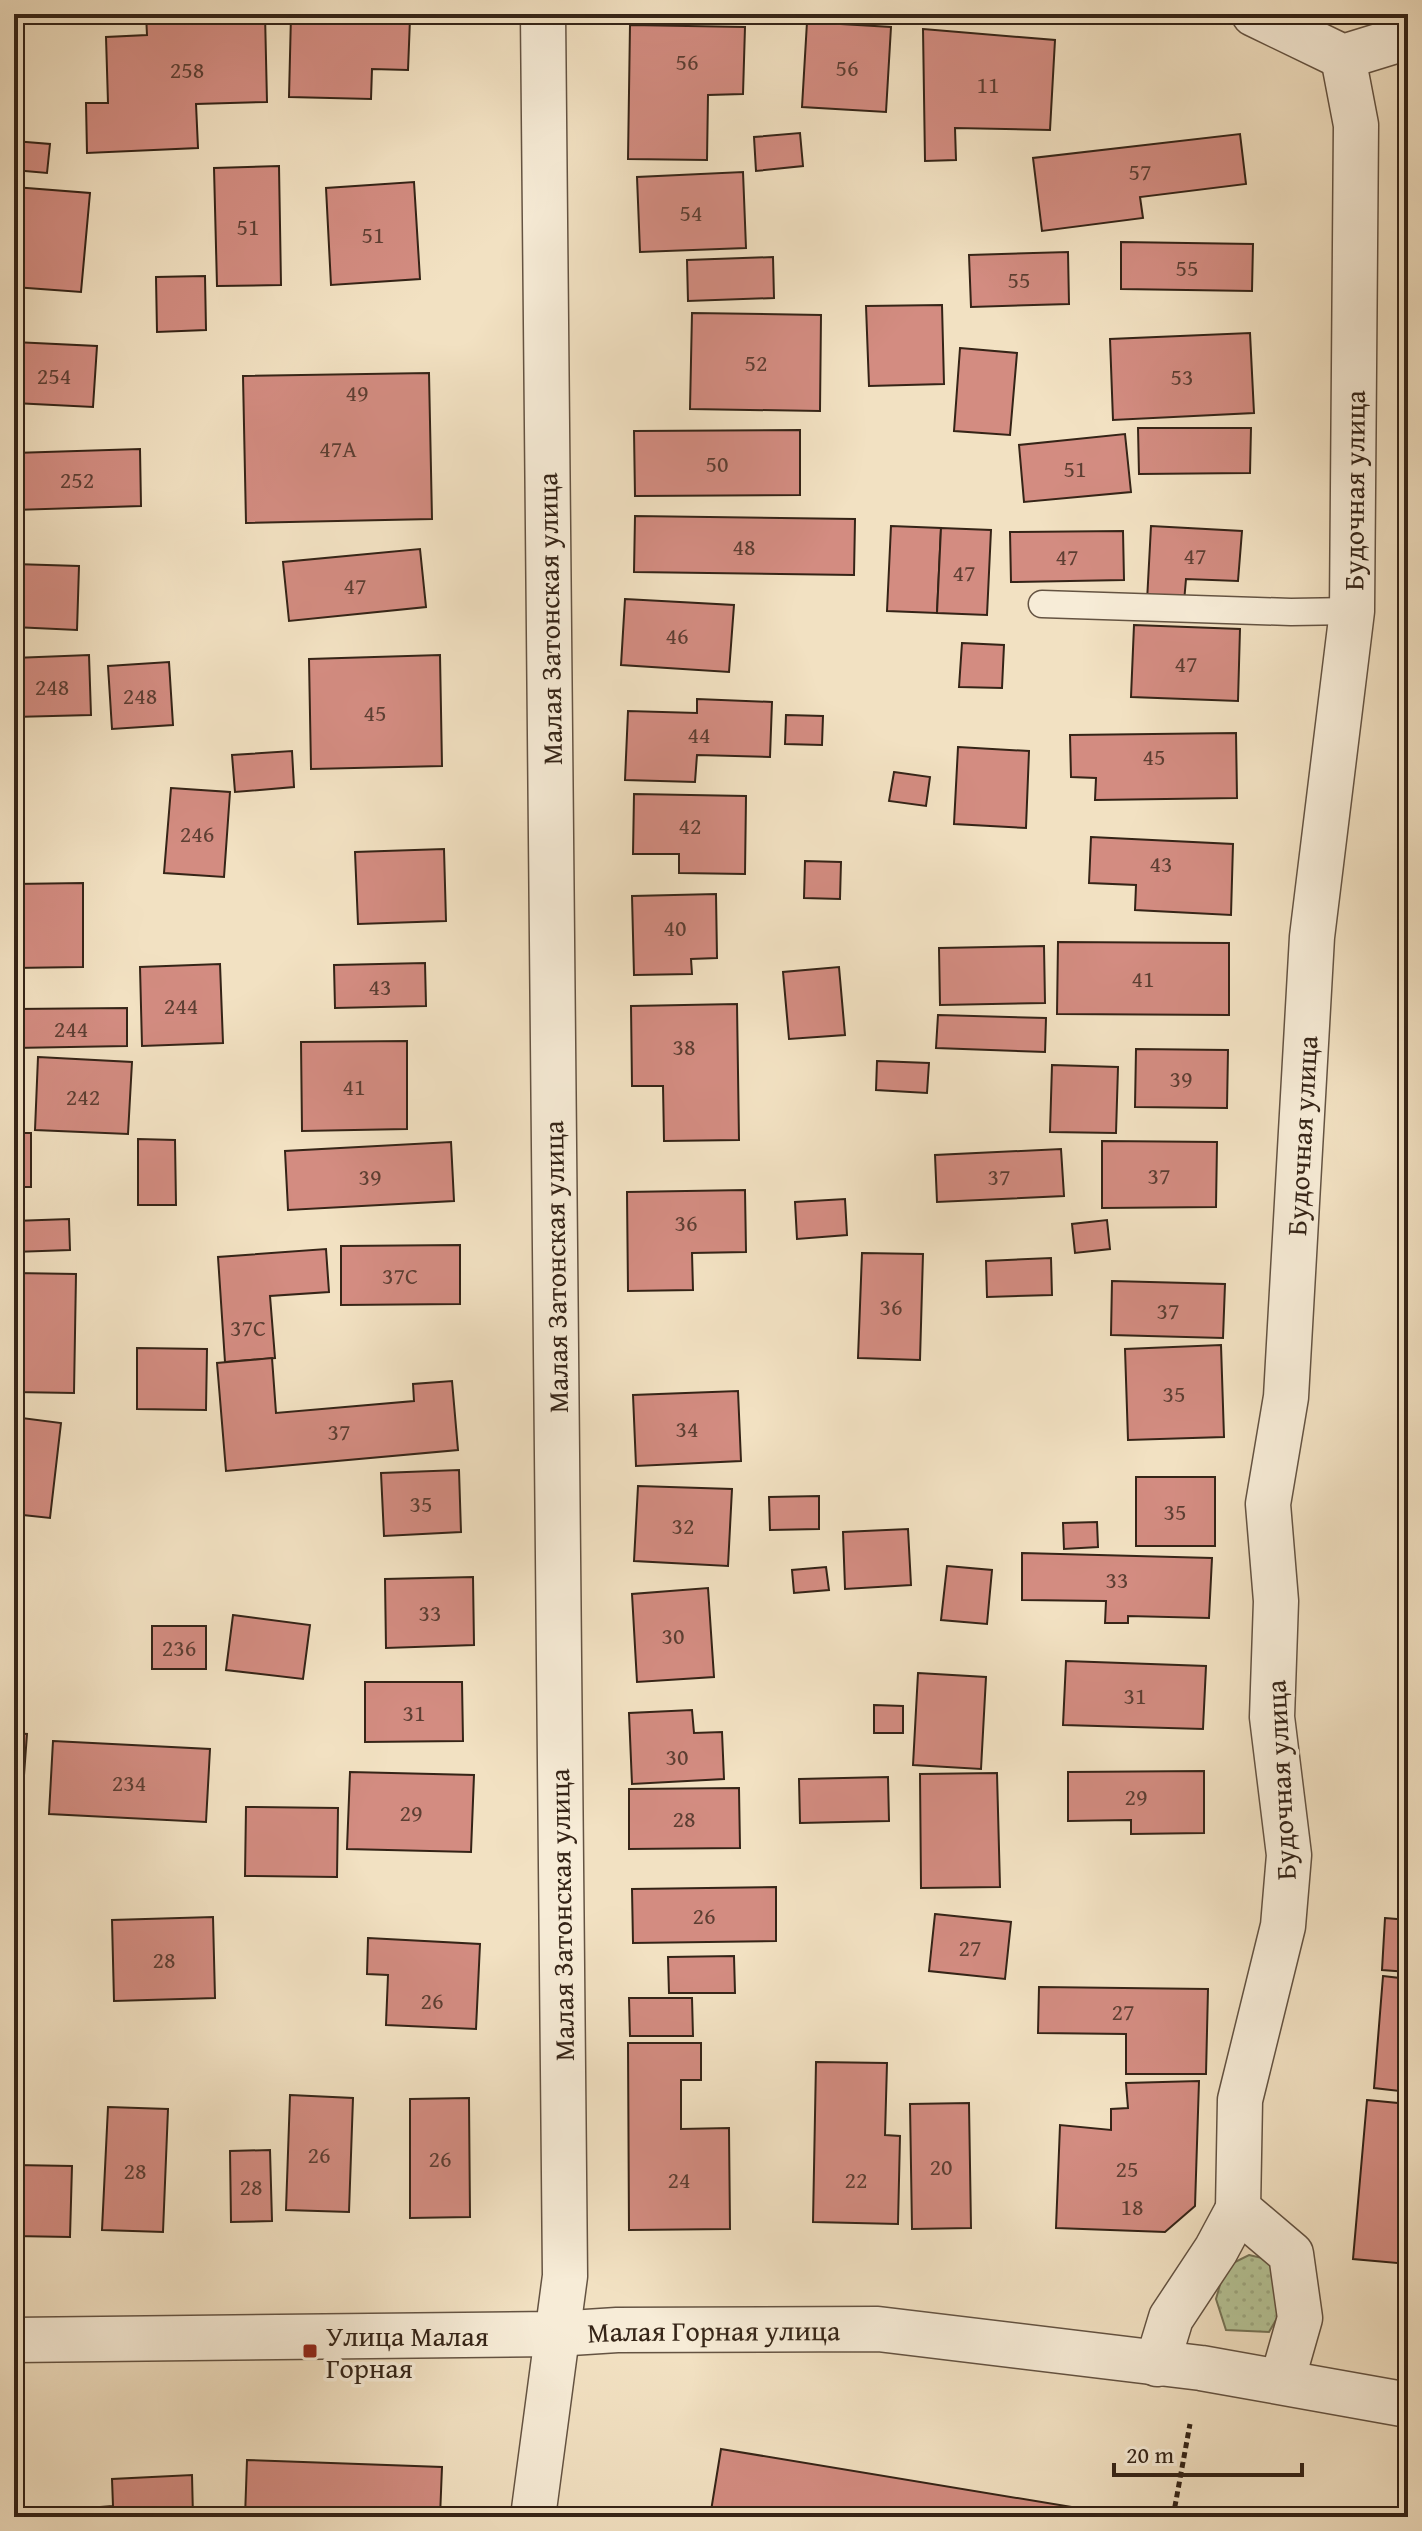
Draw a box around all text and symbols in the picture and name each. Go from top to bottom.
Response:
house number: 56 [675,44,699,79]
house number: 56 [835,50,859,85]
house number: 258 [170,52,204,87]
house number: 11 [976,67,1000,102]
house number: 57 [1128,154,1152,189]
house number: 54 [679,195,703,230]
house number: 51 [236,209,260,244]
house number: 51 [361,217,385,252]
house number: 55 [1175,250,1199,285]
house number: 55 [1007,262,1031,297]
house number: 52 [744,345,768,380]
house number: 254 [37,358,71,393]
house number: 53 [1170,359,1194,394]
house number: 49 [345,375,369,410]
street label: Будочная улица [1332,389,1374,591]
house number: 47А [319,431,357,466]
house number: 50 [705,446,729,481]
house number: 51 [1063,451,1087,486]
house number: 252 [60,462,94,497]
street label: Малая Затонская улица [526,472,572,766]
house number: 48 [732,529,756,564]
house number: 47 [1183,538,1207,573]
house number: 47 [1055,539,1079,574]
house number: 47 [952,555,976,590]
house number: 47 [343,568,367,603]
house number: 46 [665,618,689,653]
house number: 47 [1174,646,1198,681]
house number: 248 [35,669,69,704]
house number: 248 [123,678,157,713]
house number: 45 [363,695,387,730]
house number: 44 [687,717,711,752]
house number: 45 [1142,739,1166,774]
house number: 42 [678,808,702,843]
house number: 246 [180,816,214,851]
house number: 43 [1149,846,1173,881]
house number: 40 [663,910,687,945]
house number: 41 [1131,961,1155,996]
house number: 43 [368,969,392,1004]
house number: 244 [164,988,198,1023]
house number: 244 [54,1011,88,1046]
house number: 38 [672,1029,696,1064]
street label: Будочная улица [1275,1034,1327,1237]
house number: 39 [1169,1061,1193,1096]
house number: 41 [342,1069,366,1104]
house number: 242 [66,1079,100,1114]
street label: Малая Затонская улица [532,1120,578,1414]
house number: 37 [1147,1158,1171,1193]
house number: 39 [358,1159,382,1194]
house number: 37 [987,1159,1011,1194]
house number: 36 [674,1205,698,1240]
house number: 37С [382,1258,418,1293]
house number: 36 [879,1289,903,1324]
house number: 37 [1156,1293,1180,1328]
house number: 37С [230,1310,266,1345]
house number: 35 [1162,1376,1186,1411]
house number: 34 [675,1411,699,1446]
house number: 37 [327,1414,351,1449]
house number: 35 [409,1486,433,1521]
house number: 35 [1163,1494,1187,1529]
house number: 32 [671,1508,695,1543]
house number: 33 [1105,1562,1129,1597]
house number: 33 [418,1595,442,1630]
house number: 30 [661,1618,685,1653]
house number: 236 [162,1630,196,1665]
house number: 31 [1123,1678,1147,1713]
street label: Будочная улица [1254,1678,1306,1881]
house number: 31 [402,1695,426,1730]
house number: 30 [665,1739,689,1774]
house number: 234 [112,1765,146,1800]
street label: Малая Затонская улица [538,1768,584,2062]
house number: 29 [1124,1779,1148,1814]
house number: 29 [399,1795,423,1830]
house number: 28 [672,1801,696,1836]
house number: 26 [692,1898,716,1933]
house number: 27 [958,1930,982,1965]
house number: 28 [152,1942,176,1977]
house number: 26 [420,1983,444,2018]
house number: 27 [1111,1994,1135,2029]
house number: 26 [307,2137,331,2172]
house number: 26 [428,2141,452,2176]
house number: 20 [929,2149,953,2184]
house number: 25 [1115,2151,1139,2186]
house number: 28 [123,2153,147,2188]
house number: 24 [667,2162,691,2197]
house number: 22 [844,2162,868,2197]
house number: 28 [239,2169,263,2204]
house number: 18 [1120,2189,1144,2224]
street label: Малая Горная улица [586,2309,841,2352]
place label: Улица Малая Горная [326,2315,489,2388]
marker: Улица Малая Горная [301,2342,319,2360]
scale bar [1114,2427,1302,2477]
text: 20 m [1126,2437,1174,2472]

